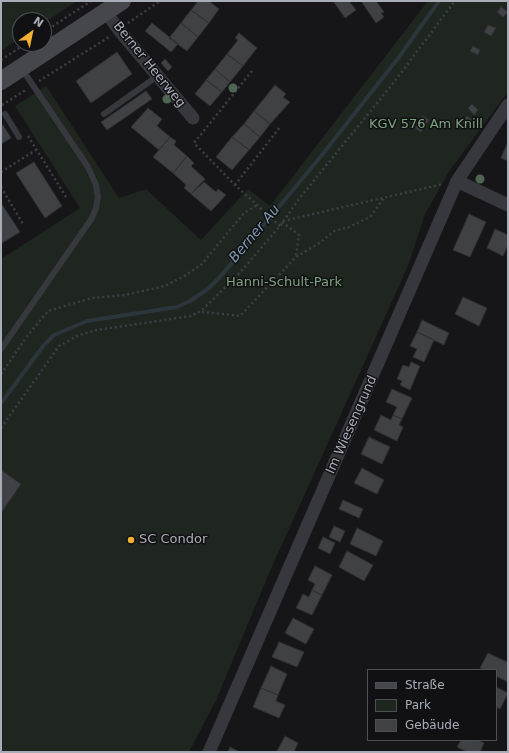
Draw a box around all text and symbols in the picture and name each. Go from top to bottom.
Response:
north arrow [12,12,52,52]
text: N [31,14,46,30]
street label: Berner Heerweg [110,19,188,111]
park label: KGV 576 Am Knill [369,117,483,133]
water label: Berner Au [226,202,284,266]
park label: Hanni-Schult-Park [226,275,342,291]
street label: Im Wiesengrund [323,373,381,477]
place label: SC Condor [139,532,207,548]
marker: SC Condor [126,535,136,545]
legend [367,669,497,741]
text: Straße [405,678,445,692]
text: Park [405,698,431,712]
text: Gebäude [405,718,459,732]

